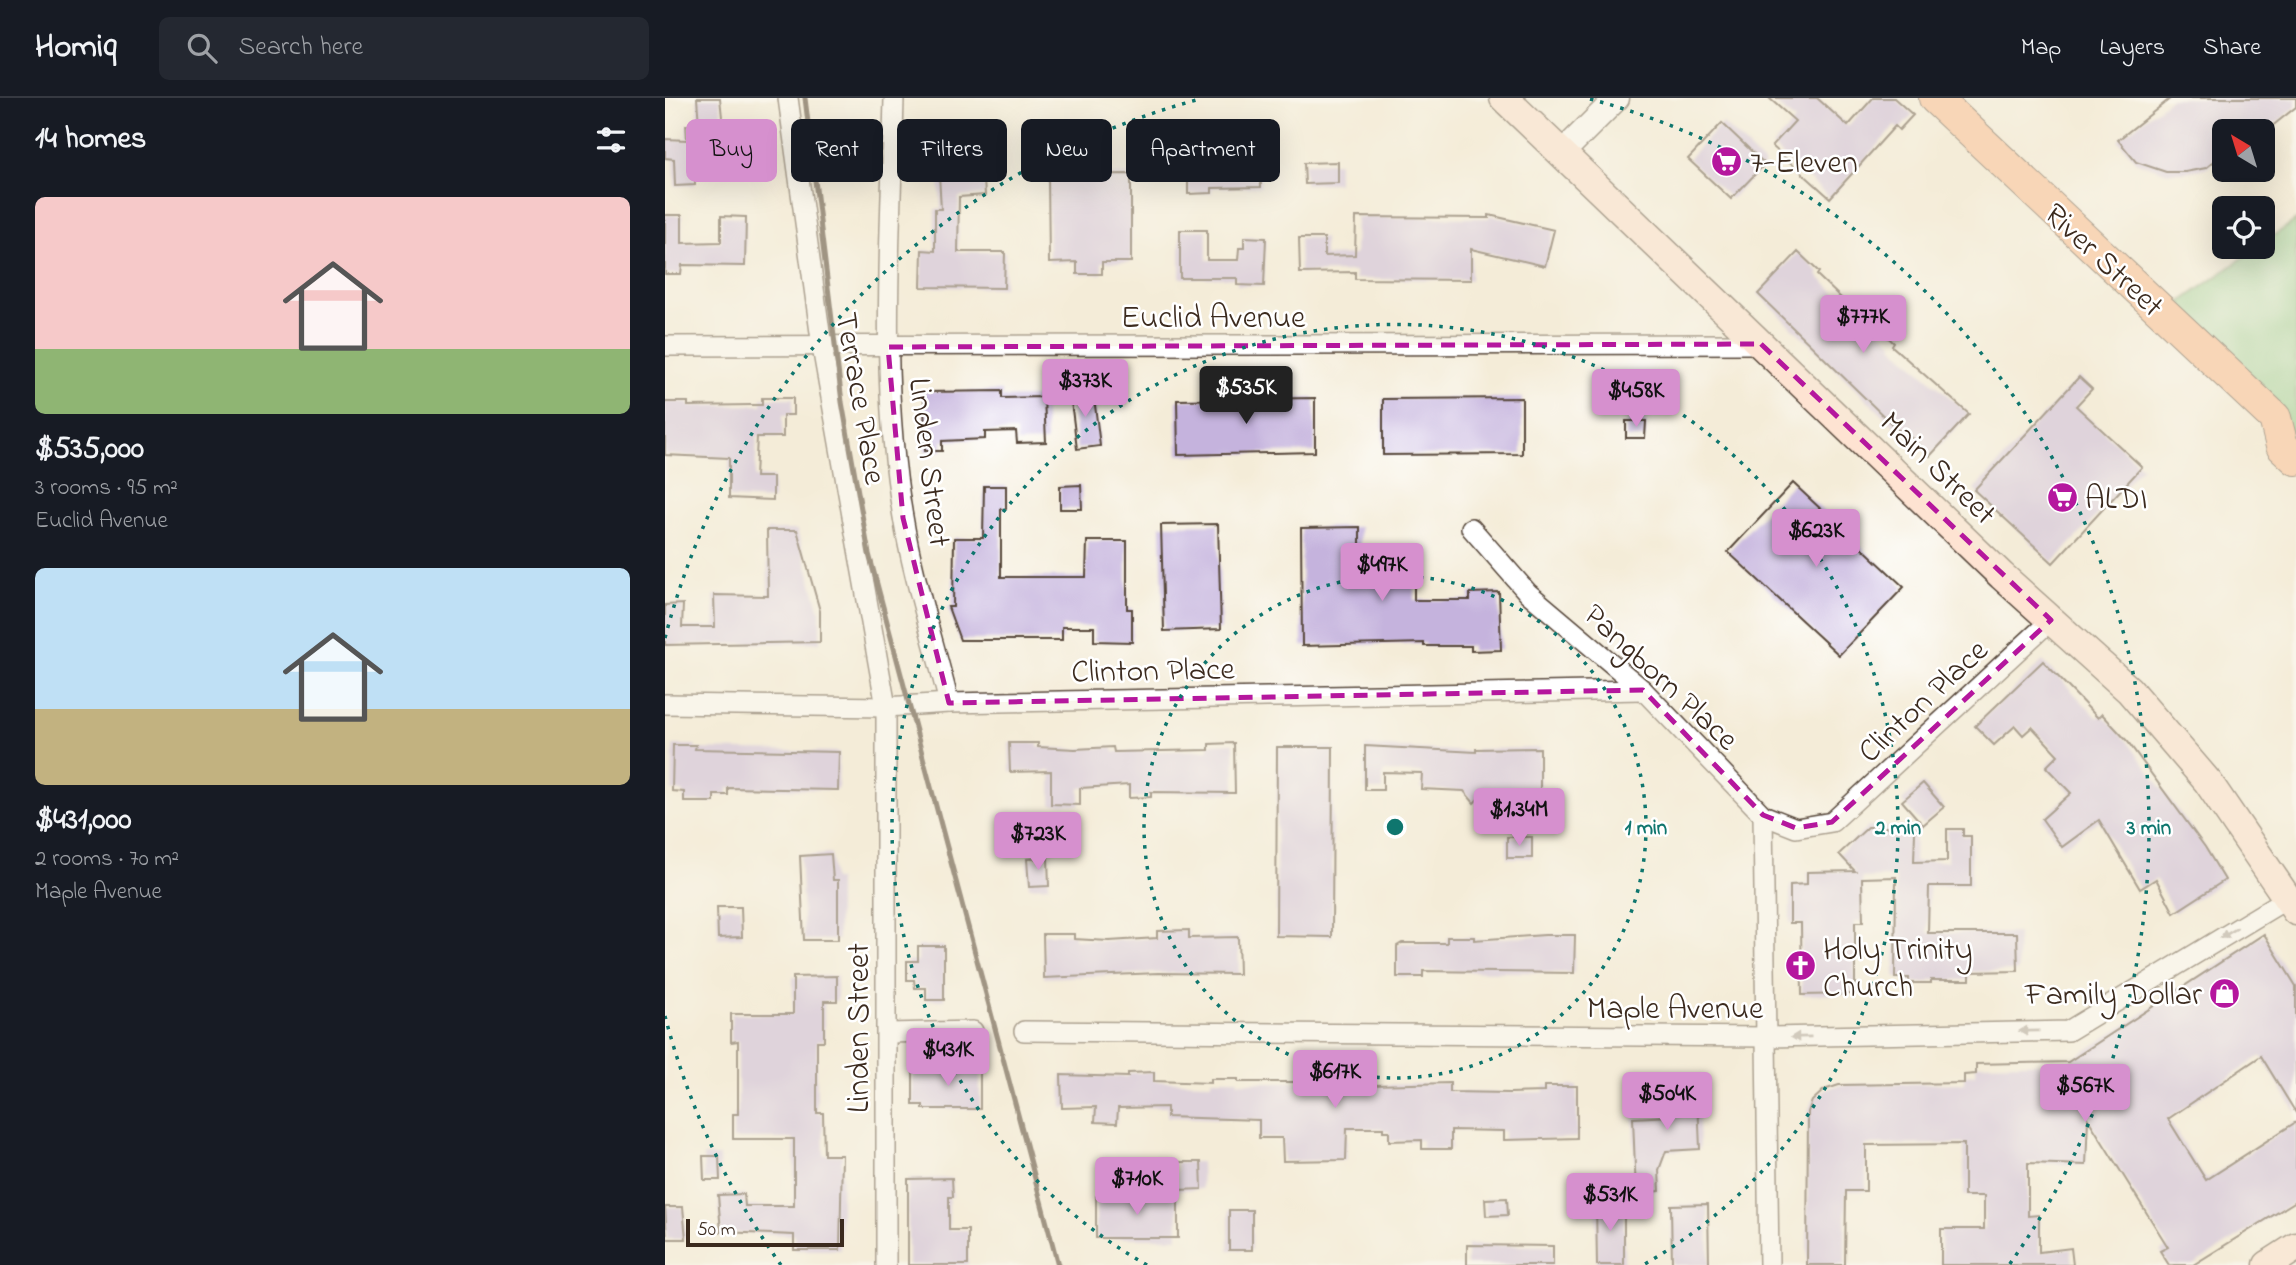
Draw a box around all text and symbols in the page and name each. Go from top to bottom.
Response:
search box [159,17,649,80]
text: Homiq [35,24,117,72]
icon: search [183,29,221,67]
text: Search here [239,29,363,67]
text: Map [2021,31,2061,66]
text: Layers [2099,31,2165,66]
text: Share [2203,31,2261,66]
text: 14 homes [35,118,146,162]
chip: Buy [686,119,777,182]
chip: Rent [791,119,883,182]
chip: Filters [897,119,1007,182]
chip: New [1021,119,1112,182]
chip: Apartment [1126,119,1280,182]
north arrow [2212,119,2275,182]
map controls [2212,119,2275,259]
icon: filters [592,121,630,159]
place label: 7-Eleven [1750,141,1858,188]
supermarket icon: 7-Eleven [1710,144,1744,178]
street label: River Street [2032,193,2174,330]
button: locate [2212,196,2275,259]
icon: home [270,243,396,369]
street label: Euclid Avenue [1121,296,1306,343]
pin: $777K [1814,296,1912,355]
text: $777K [1836,301,1890,334]
street label: Terrace Place [820,309,897,489]
pin: $373K [1036,360,1134,419]
text: $373K [1058,365,1112,398]
pin: $535K [1197,366,1295,426]
pin: $458K [1587,370,1685,429]
text: $535K [1216,372,1276,405]
street label: Linden Street [894,375,961,550]
text: $458K [1608,375,1664,408]
street label: Main Street [1867,402,2006,538]
text: $535,000 [35,428,144,472]
text: 3 rooms · 95 m² [35,472,178,505]
place label: ALDI [2085,477,2148,524]
supermarket icon: ALDI [2045,480,2079,514]
text: Euclid Avenue [35,505,168,538]
pin: $623K [1767,510,1865,569]
text: $623K [1788,515,1844,548]
pin: $497K [1333,544,1431,603]
text: $497K [1357,549,1407,582]
street label: Pangborn Place [1571,594,1748,764]
icon: home [270,614,396,740]
street label: Clinton Place [1849,629,2001,775]
street label: Clinton Place [1071,648,1236,697]
pin: $1.34M [1462,788,1576,848]
text: $1.34M [1490,794,1548,827]
text: $431,000 [35,799,131,843]
pin: $723K [989,812,1087,872]
text: 1 min [1625,814,1667,844]
text: 2 min [1874,814,1921,844]
text: 3 min [2126,814,2171,844]
centre of rings [1383,815,1407,839]
text: $723K [1010,818,1066,851]
text: 2 rooms · 70 m² [35,843,179,876]
text: Maple Avenue [35,876,162,909]
one-way arrow [2220,927,2239,940]
place label: Holy Trinity Church [1823,928,1973,1012]
street label: Linden Street [837,943,884,1113]
church icon: Holy Trinity Church [1783,949,1817,983]
place label: Family Dollar [2024,973,2202,1020]
shop icon: Family Dollar [2208,976,2242,1010]
street label: Maple Avenue [1587,987,1764,1034]
one-way arrow [2018,1026,2040,1037]
pin: $431K [899,1028,997,1088]
one-way arrow [1790,1031,1812,1042]
text: $431K [922,1034,974,1067]
pin: $617K [1286,1051,1384,1110]
text: $617K [1309,1056,1361,1089]
pin: $567K [2036,1065,2134,1124]
text: $567K [2056,1070,2114,1103]
pin: $504K [1618,1072,1716,1132]
text: $504K [1638,1078,1696,1111]
pin: $710K [1088,1158,1186,1217]
text: $710K [1111,1163,1163,1196]
pin: $531K [1561,1174,1659,1233]
text: $531K [1582,1179,1638,1212]
scale bar [686,1216,843,1248]
text: 50 m [697,1217,736,1244]

